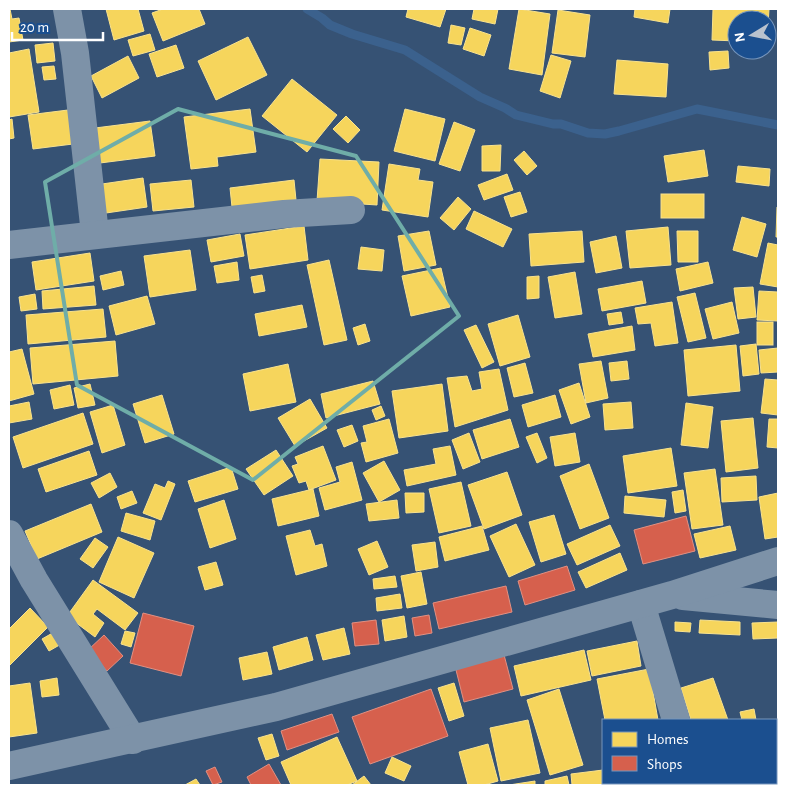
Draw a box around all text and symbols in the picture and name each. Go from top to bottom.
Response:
scale bar [12,10,104,42]
north arrow [727,10,777,60]
text: 20 m [20,20,49,35]
text: N [732,31,748,43]
legend [602,719,777,784]
text: Homes [647,732,689,747]
text: Shops [647,757,682,772]

